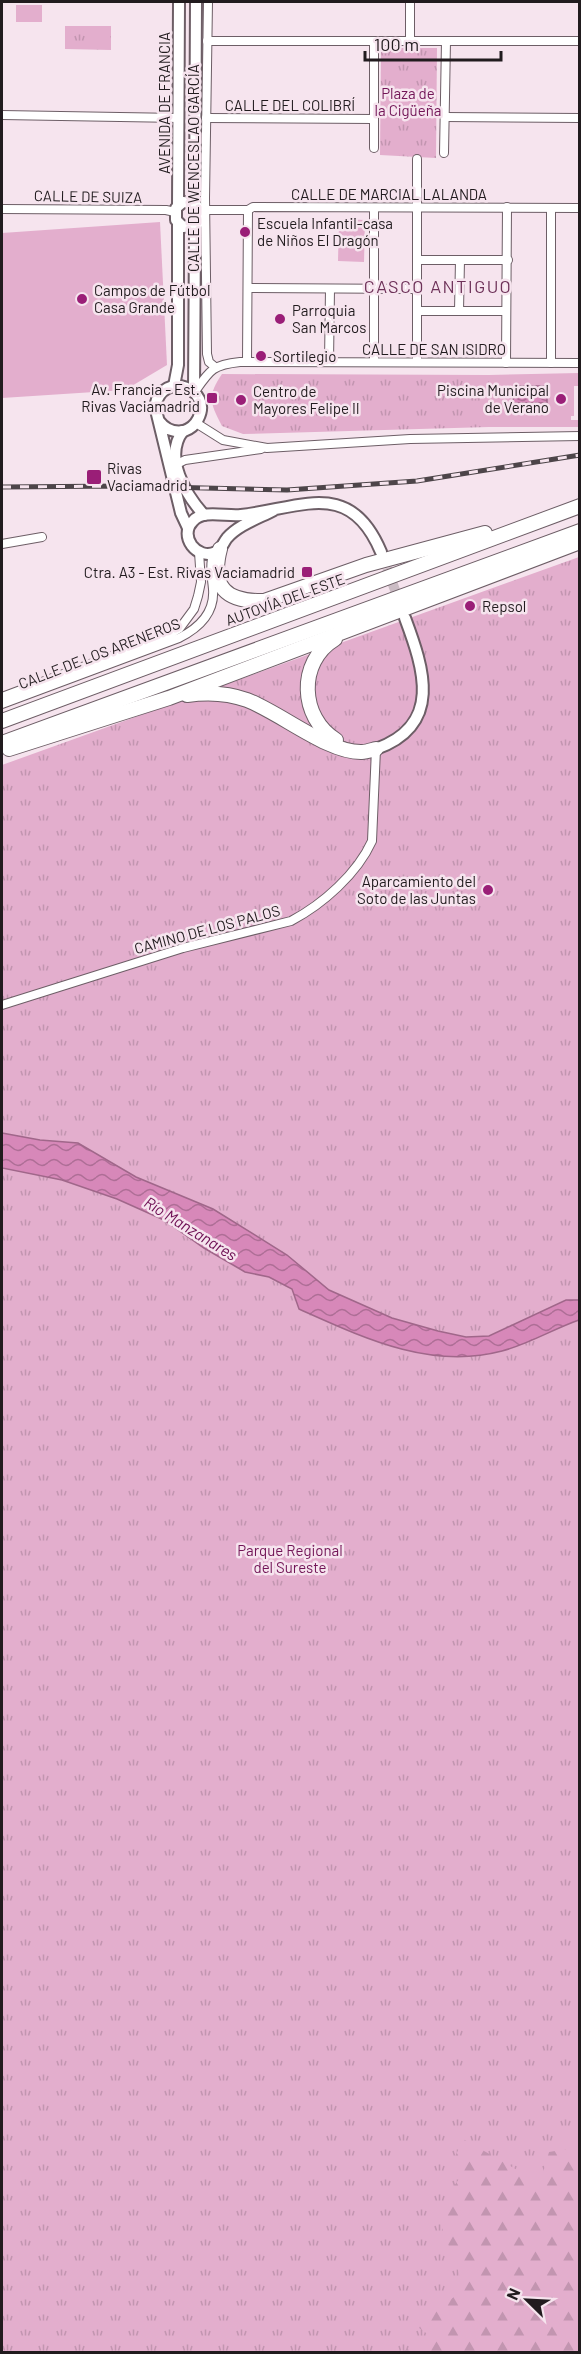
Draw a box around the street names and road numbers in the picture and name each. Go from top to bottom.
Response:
street label: AVENIDA DE FRANCIA [155,32,173,174]
street label: CALLE DE WENCESLAO GARCÍA [184,64,202,272]
street label: CALLE DEL COLIBRÍ [225,96,355,114]
street label: CALLE DE MARCIAL LALANDA [291,185,487,203]
street label: CALLE DE SUIZA [34,186,142,206]
street label: CALLE DE SAN ISIDRO [362,340,506,358]
street label: AUTOVÍA DEL ESTE [223,569,347,629]
street label: CALLE DE LOS ARENEROS [16,614,182,692]
street label: CAMINO DE LOS PALOS [132,901,282,957]

